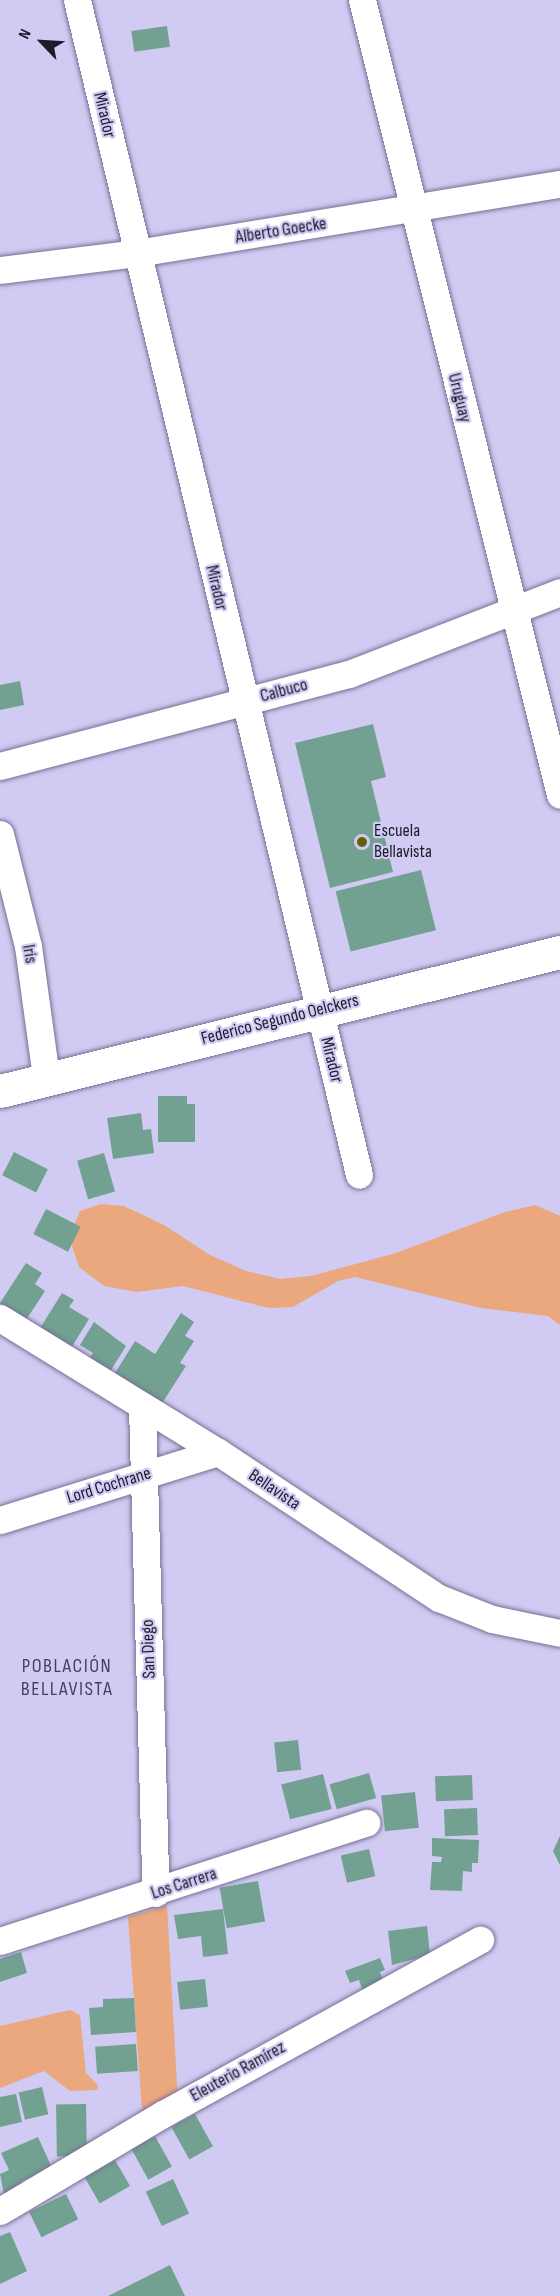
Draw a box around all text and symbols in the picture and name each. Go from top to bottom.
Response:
north arrow [12,12,72,72]
text: N [15,26,36,42]
street label: Mirador [88,90,120,140]
street label: Alberto Goecke [234,213,328,249]
street label: Uruguay [442,371,476,425]
street label: Mirador [200,563,232,613]
street label: Calbuco [258,674,310,708]
place label: Escuela Bellavista [374,821,432,864]
marker: Escuela Bellavista [355,835,369,849]
street label: Iris [17,943,41,965]
street label: Federico Segundo Oelckers [199,990,361,1050]
street label: Mirador [315,1035,347,1085]
street label: Lord Cochrane [64,1463,154,1509]
street label: Bellavista [244,1465,304,1515]
street label: San Diego [137,1619,161,1679]
district label: POBLACIÓN BELLAVISTA [21,1654,113,1701]
street label: Los Carrera [148,1863,220,1905]
street label: Eleuterio Ramírez [187,2037,289,2107]

